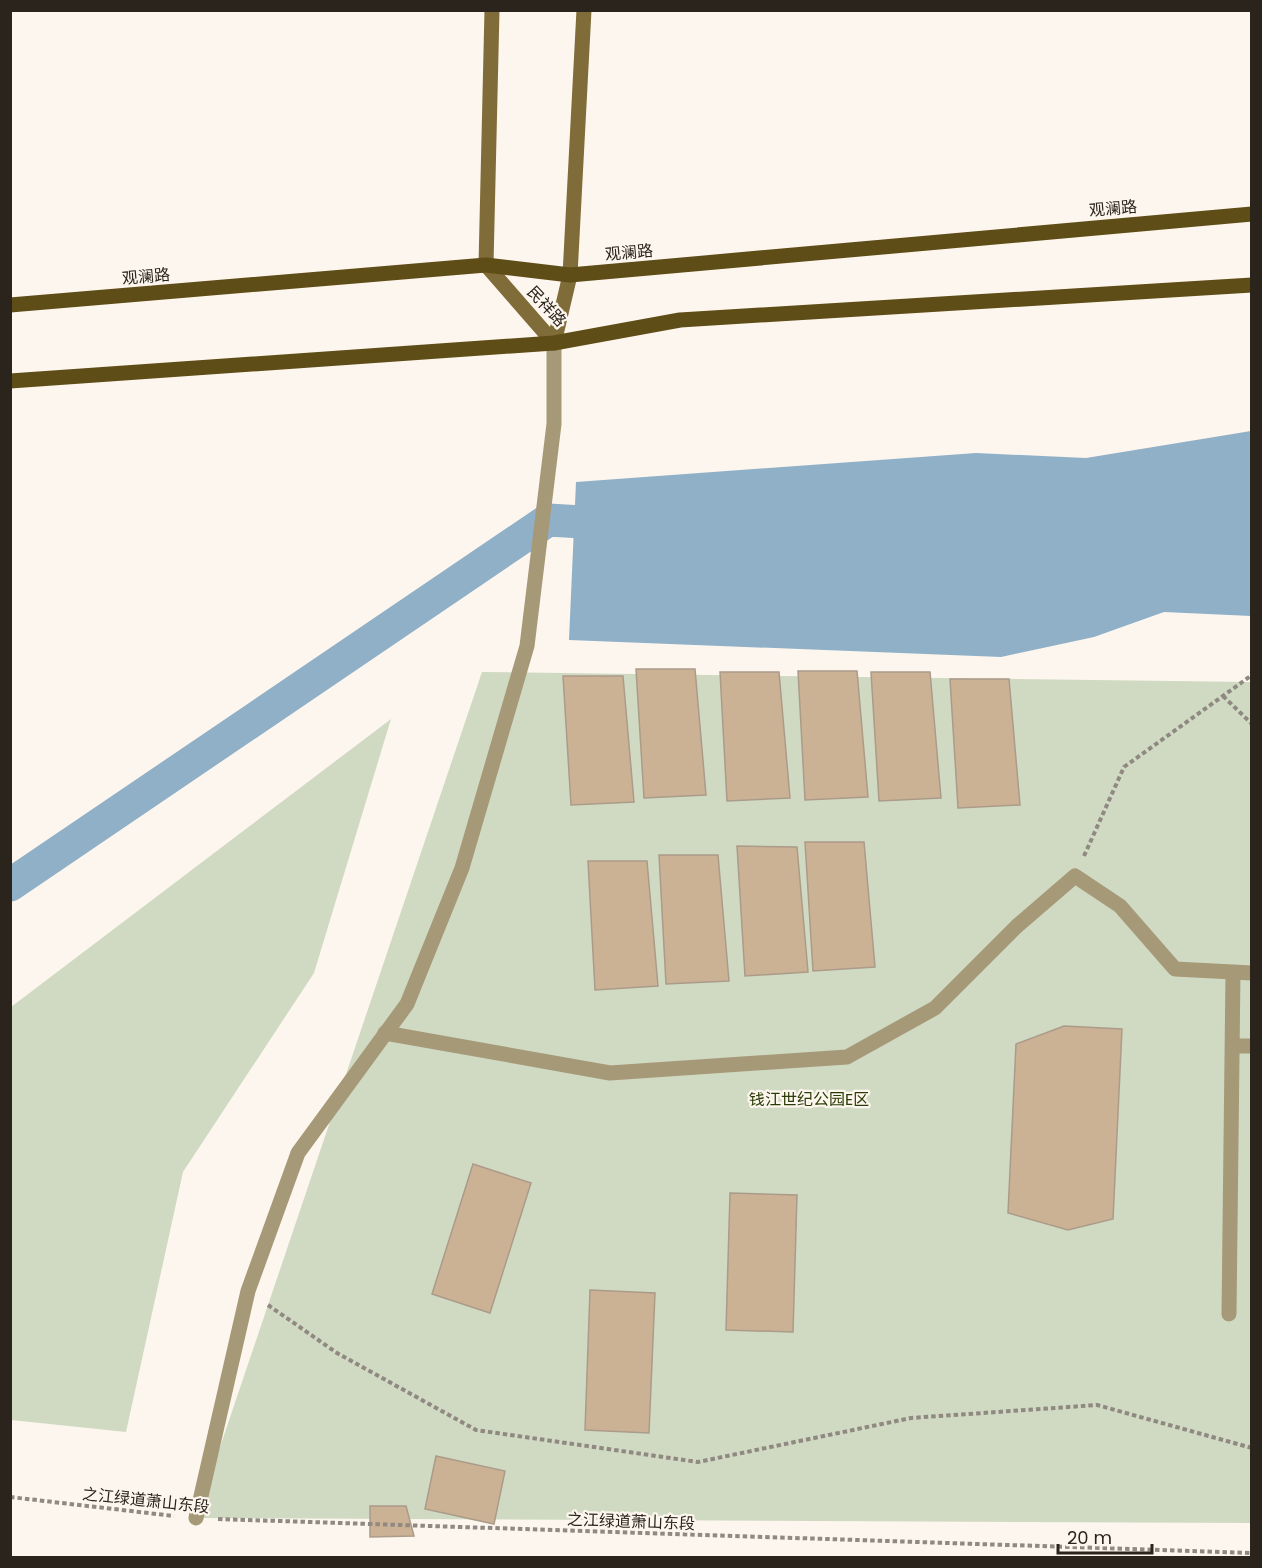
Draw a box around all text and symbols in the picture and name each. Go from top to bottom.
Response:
street label: 观澜路 [1088,195,1138,222]
street label: 观澜路 [604,239,654,266]
street label: 观澜路 [121,263,171,290]
street label: 民祥路 [522,281,571,332]
park label: 钱江世纪公园E区 [749,1088,869,1111]
street label: 之江绿道萧山东段 [81,1482,211,1519]
street label: 之江绿道萧山东段 [567,1508,695,1535]
scale bar [1058,1517,1152,1555]
text: 20 m [1067,1525,1112,1550]

